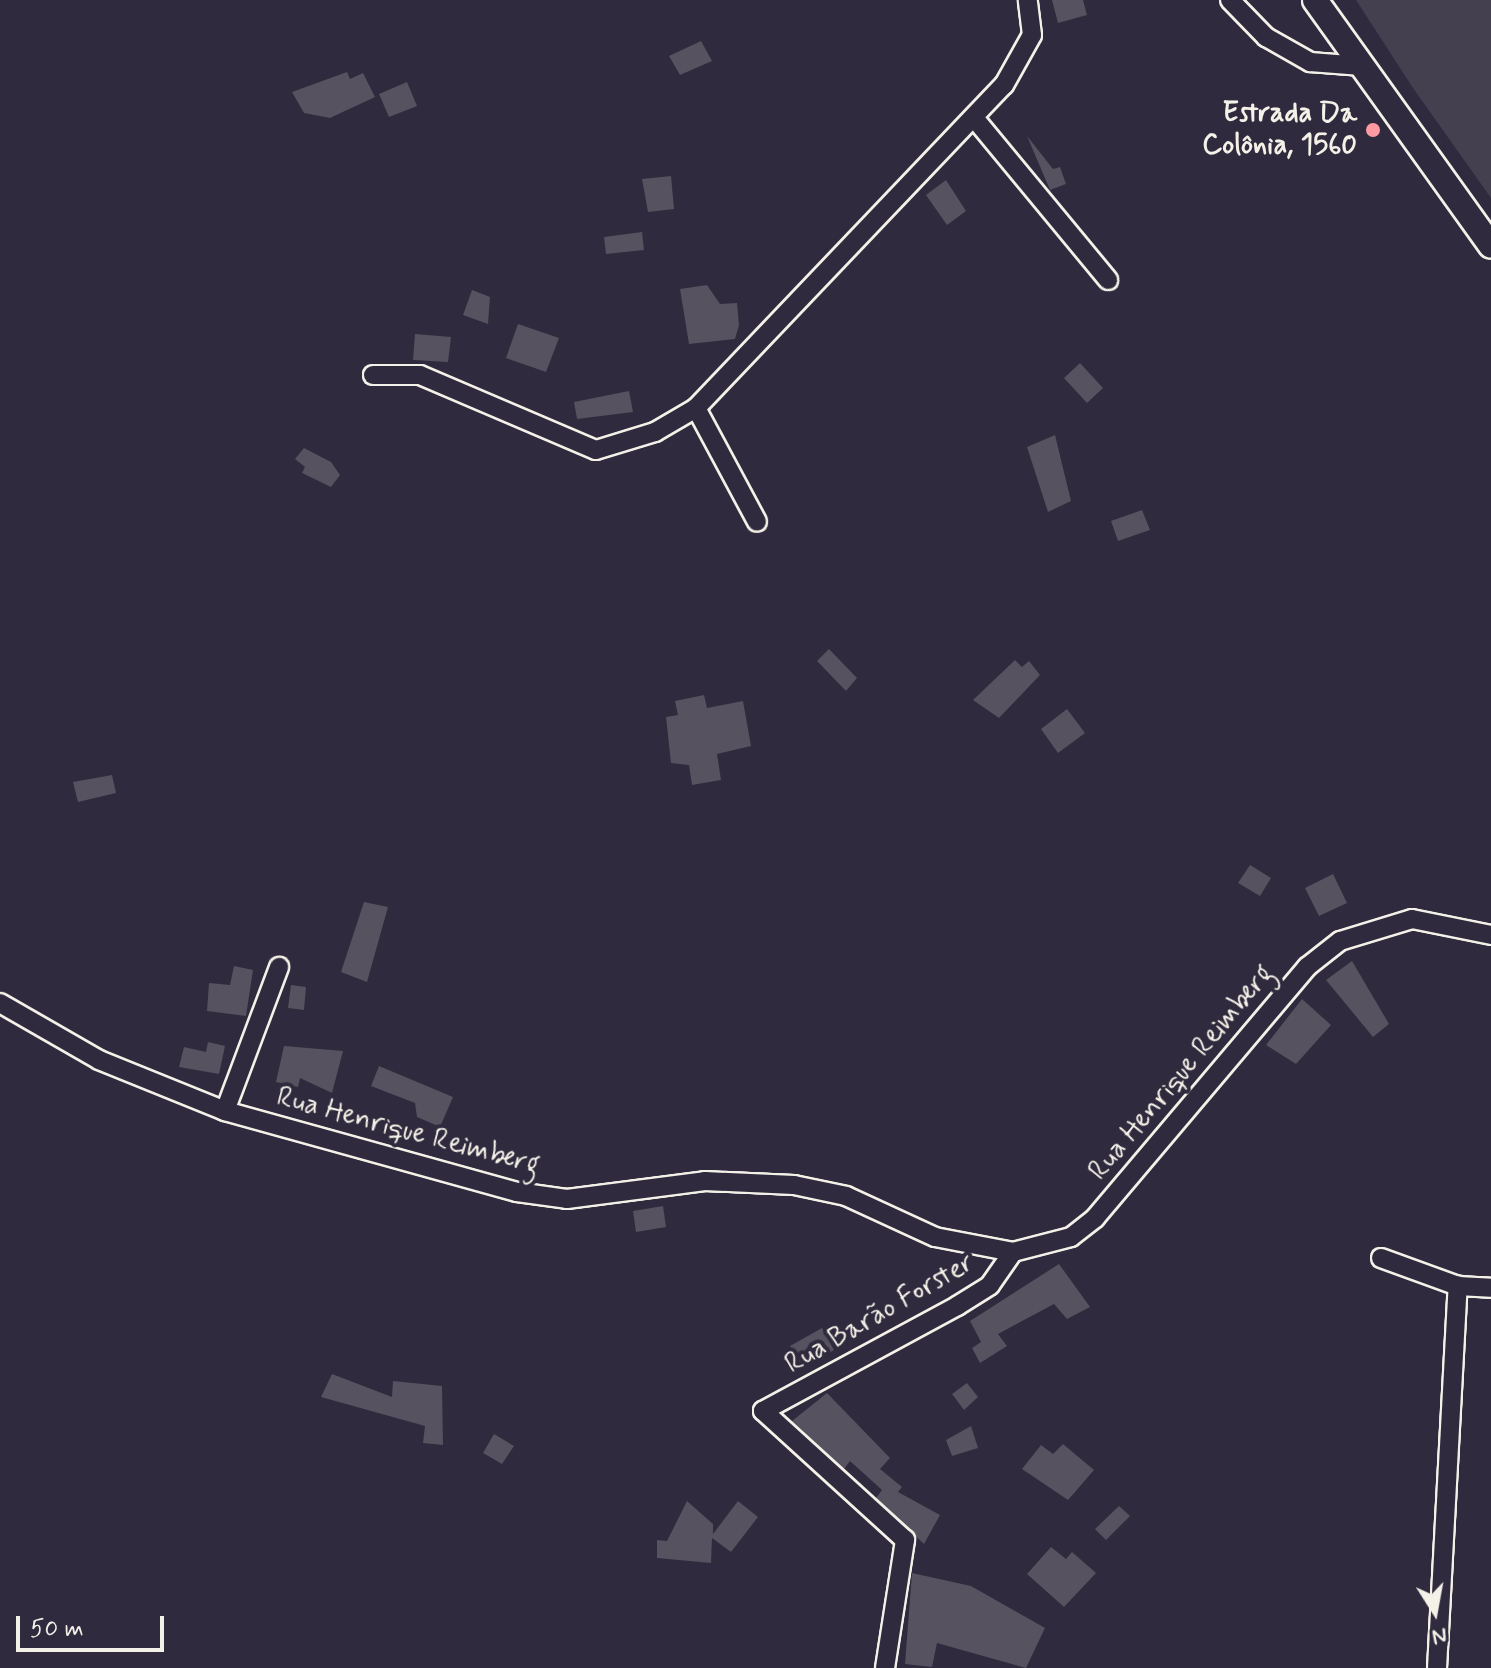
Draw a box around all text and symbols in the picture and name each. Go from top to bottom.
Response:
place label: Estrada Da Colônia, 1560 [1202,97,1357,163]
marker: Estrada Da Colônia, 1560 [1364,121,1382,139]
street label: Rua Henrique Reimberg [1080,956,1284,1190]
street label: Rua Henrique Reimberg [269,1080,547,1184]
street label: Rua Barão Forster [780,1247,980,1381]
north arrow [1395,1572,1475,1652]
scale bar [20,1600,168,1650]
text: 50 m [30,1614,84,1645]
text: N [1430,1620,1449,1651]

